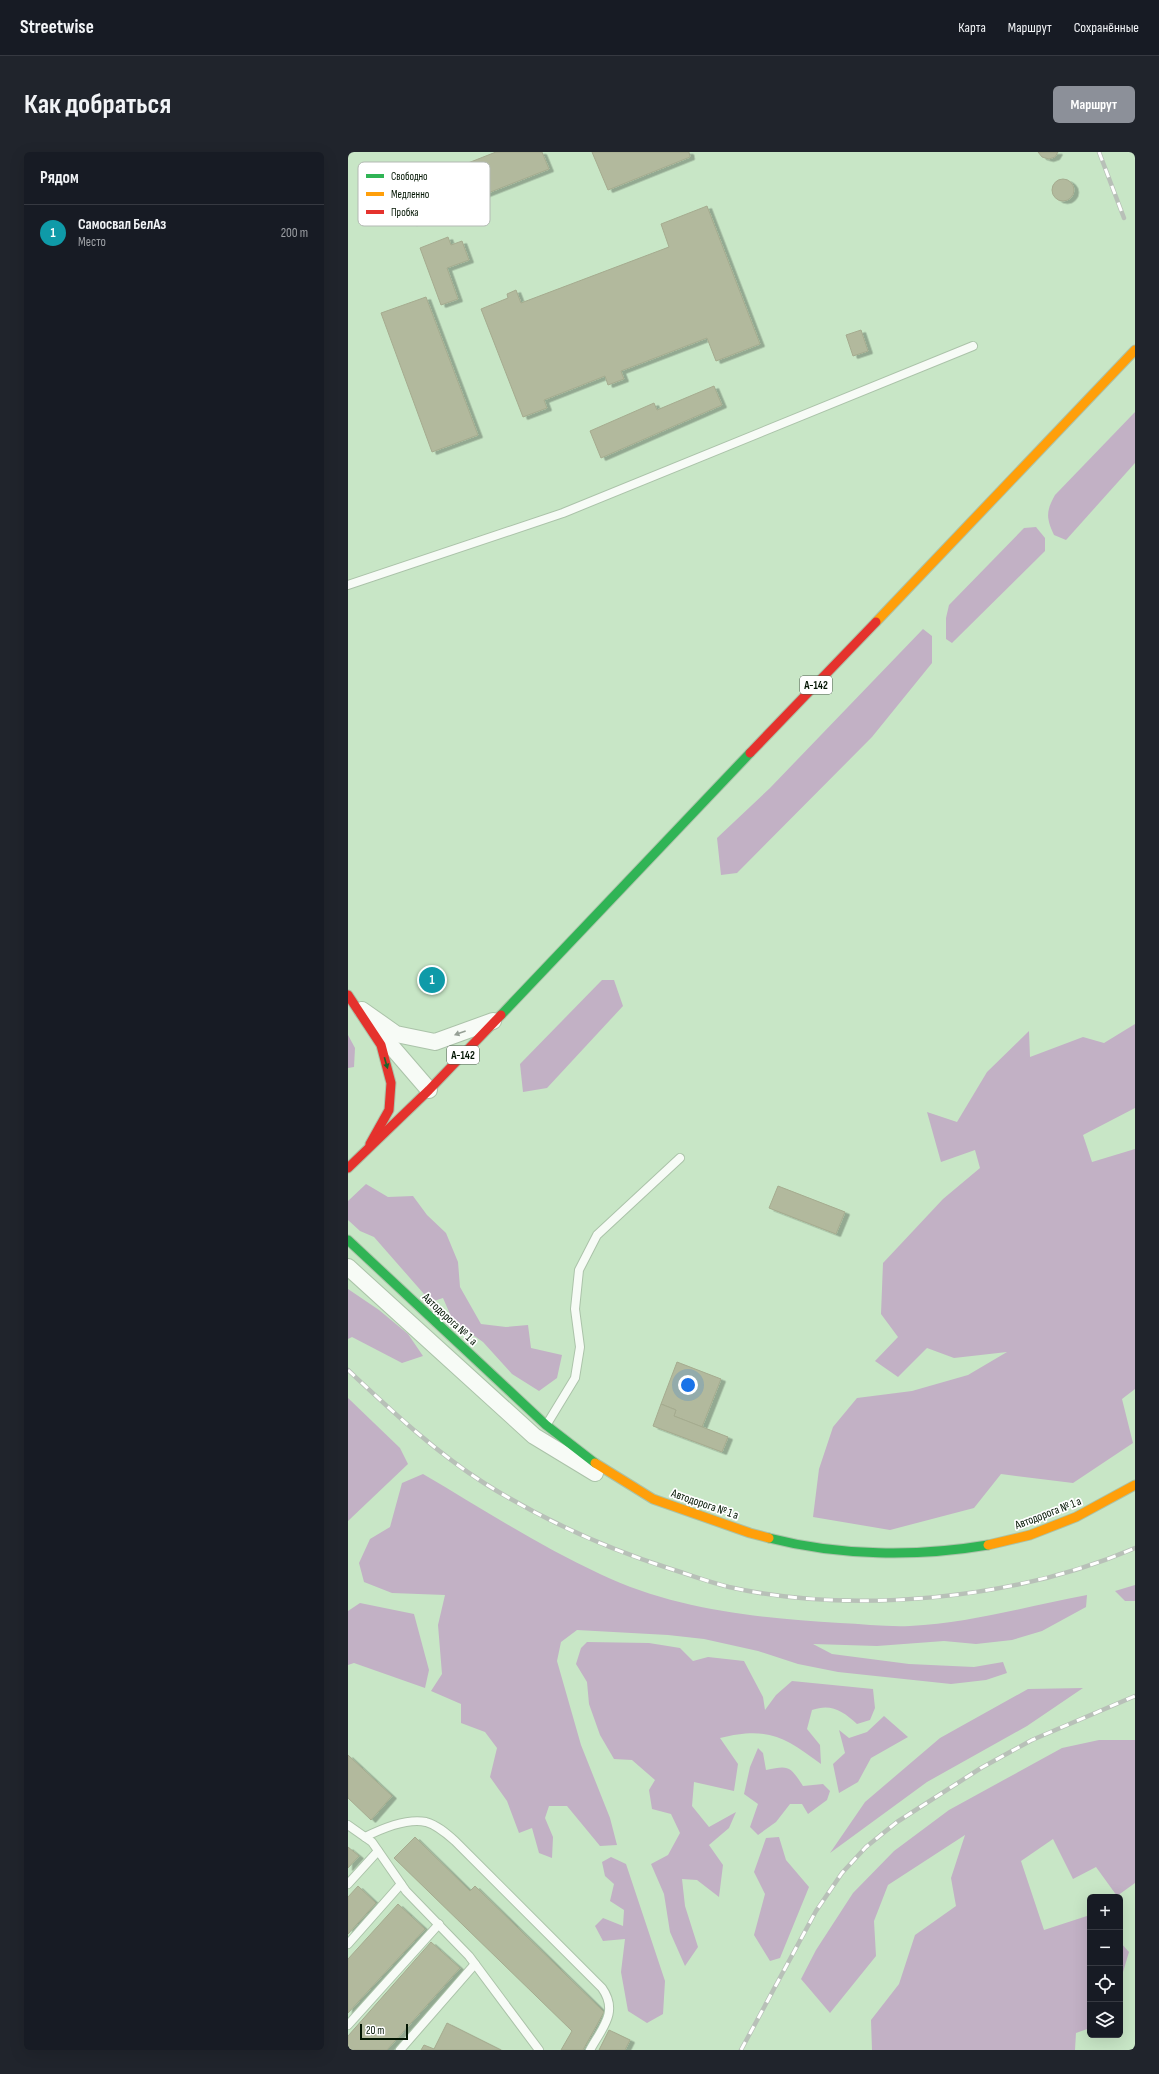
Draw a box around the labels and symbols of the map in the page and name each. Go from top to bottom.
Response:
legend [358,162,490,226]
text: Свободно [391,170,428,183]
text: Медленно [391,188,430,201]
text: Пробка [391,206,419,219]
road number: А-142 [800,676,832,694]
pin: 1 [419,965,445,995]
one-way arrow [453,1030,465,1036]
road number: А-142 [447,1046,479,1064]
one-way arrow [383,1057,389,1069]
street label: Автодорога № 1 а [418,1289,481,1349]
your location [678,1375,698,1395]
street label: Автодорога № 1 а [668,1486,741,1523]
street label: Автодорога № 1 а [1012,1494,1084,1533]
scale bar [360,2022,408,2041]

